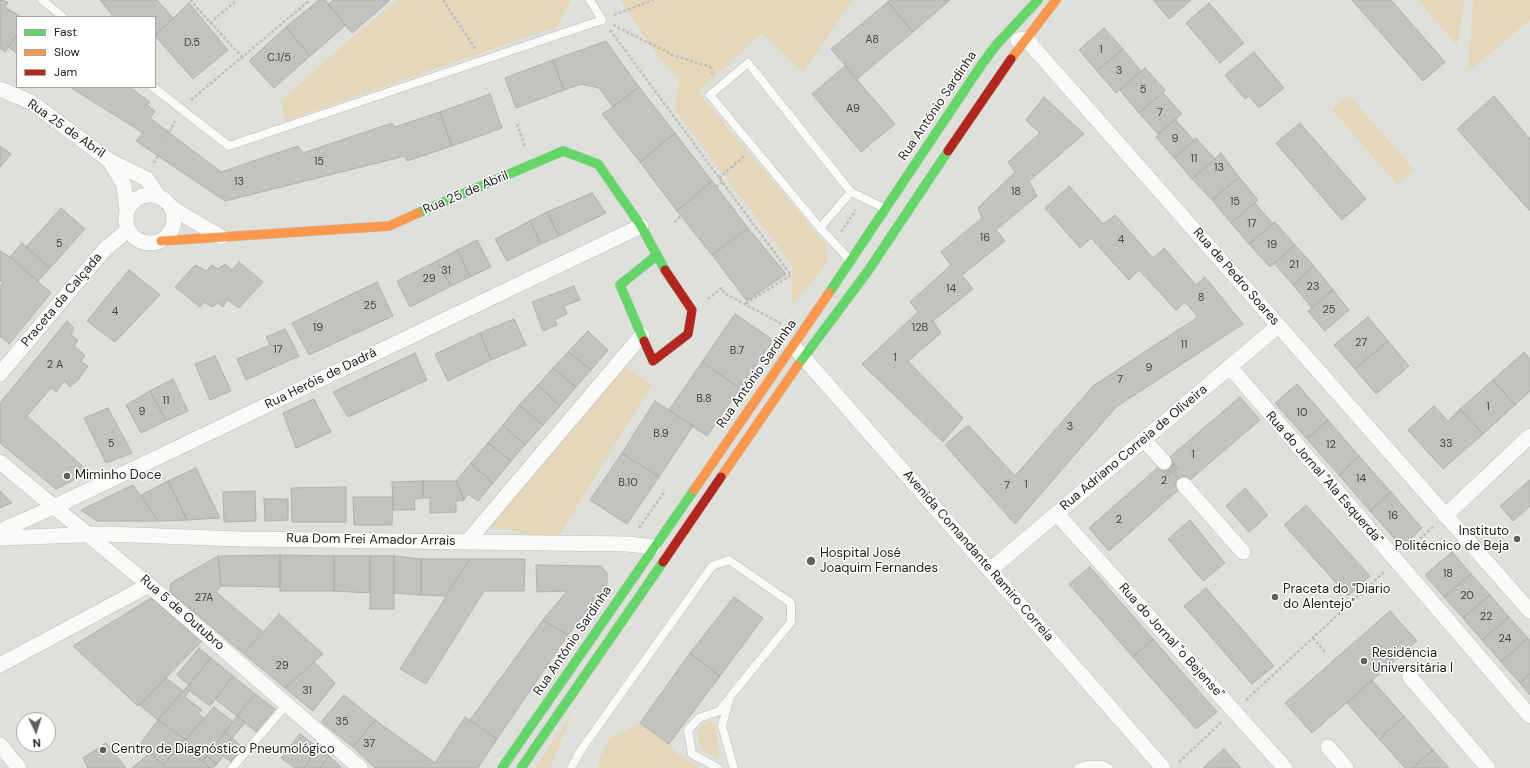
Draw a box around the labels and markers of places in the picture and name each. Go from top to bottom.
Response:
place label: Miminho Doce [75,468,161,484]
marker: Miminho Doce [62,471,72,481]
place label: Instituto Politécnico de Beja [1395,524,1509,555]
marker: Instituto Politécnico de Beja [1512,534,1522,544]
place label: Hospital José Joaquim Fernandes [820,546,938,577]
marker: Hospital José Joaquim Fernandes [805,555,817,567]
place label: Praceta do "Diario do Alentejo" [1283,582,1391,613]
marker: Praceta do "Diario do Alentejo" [1270,592,1280,602]
place label: Residência Universitária I [1372,646,1453,677]
marker: Residência Universitária I [1359,656,1369,666]
place label: Centro de Diagnóstico Pneumológico [111,742,335,758]
marker: Centro de Diagnóstico Pneumológico [98,745,108,755]

